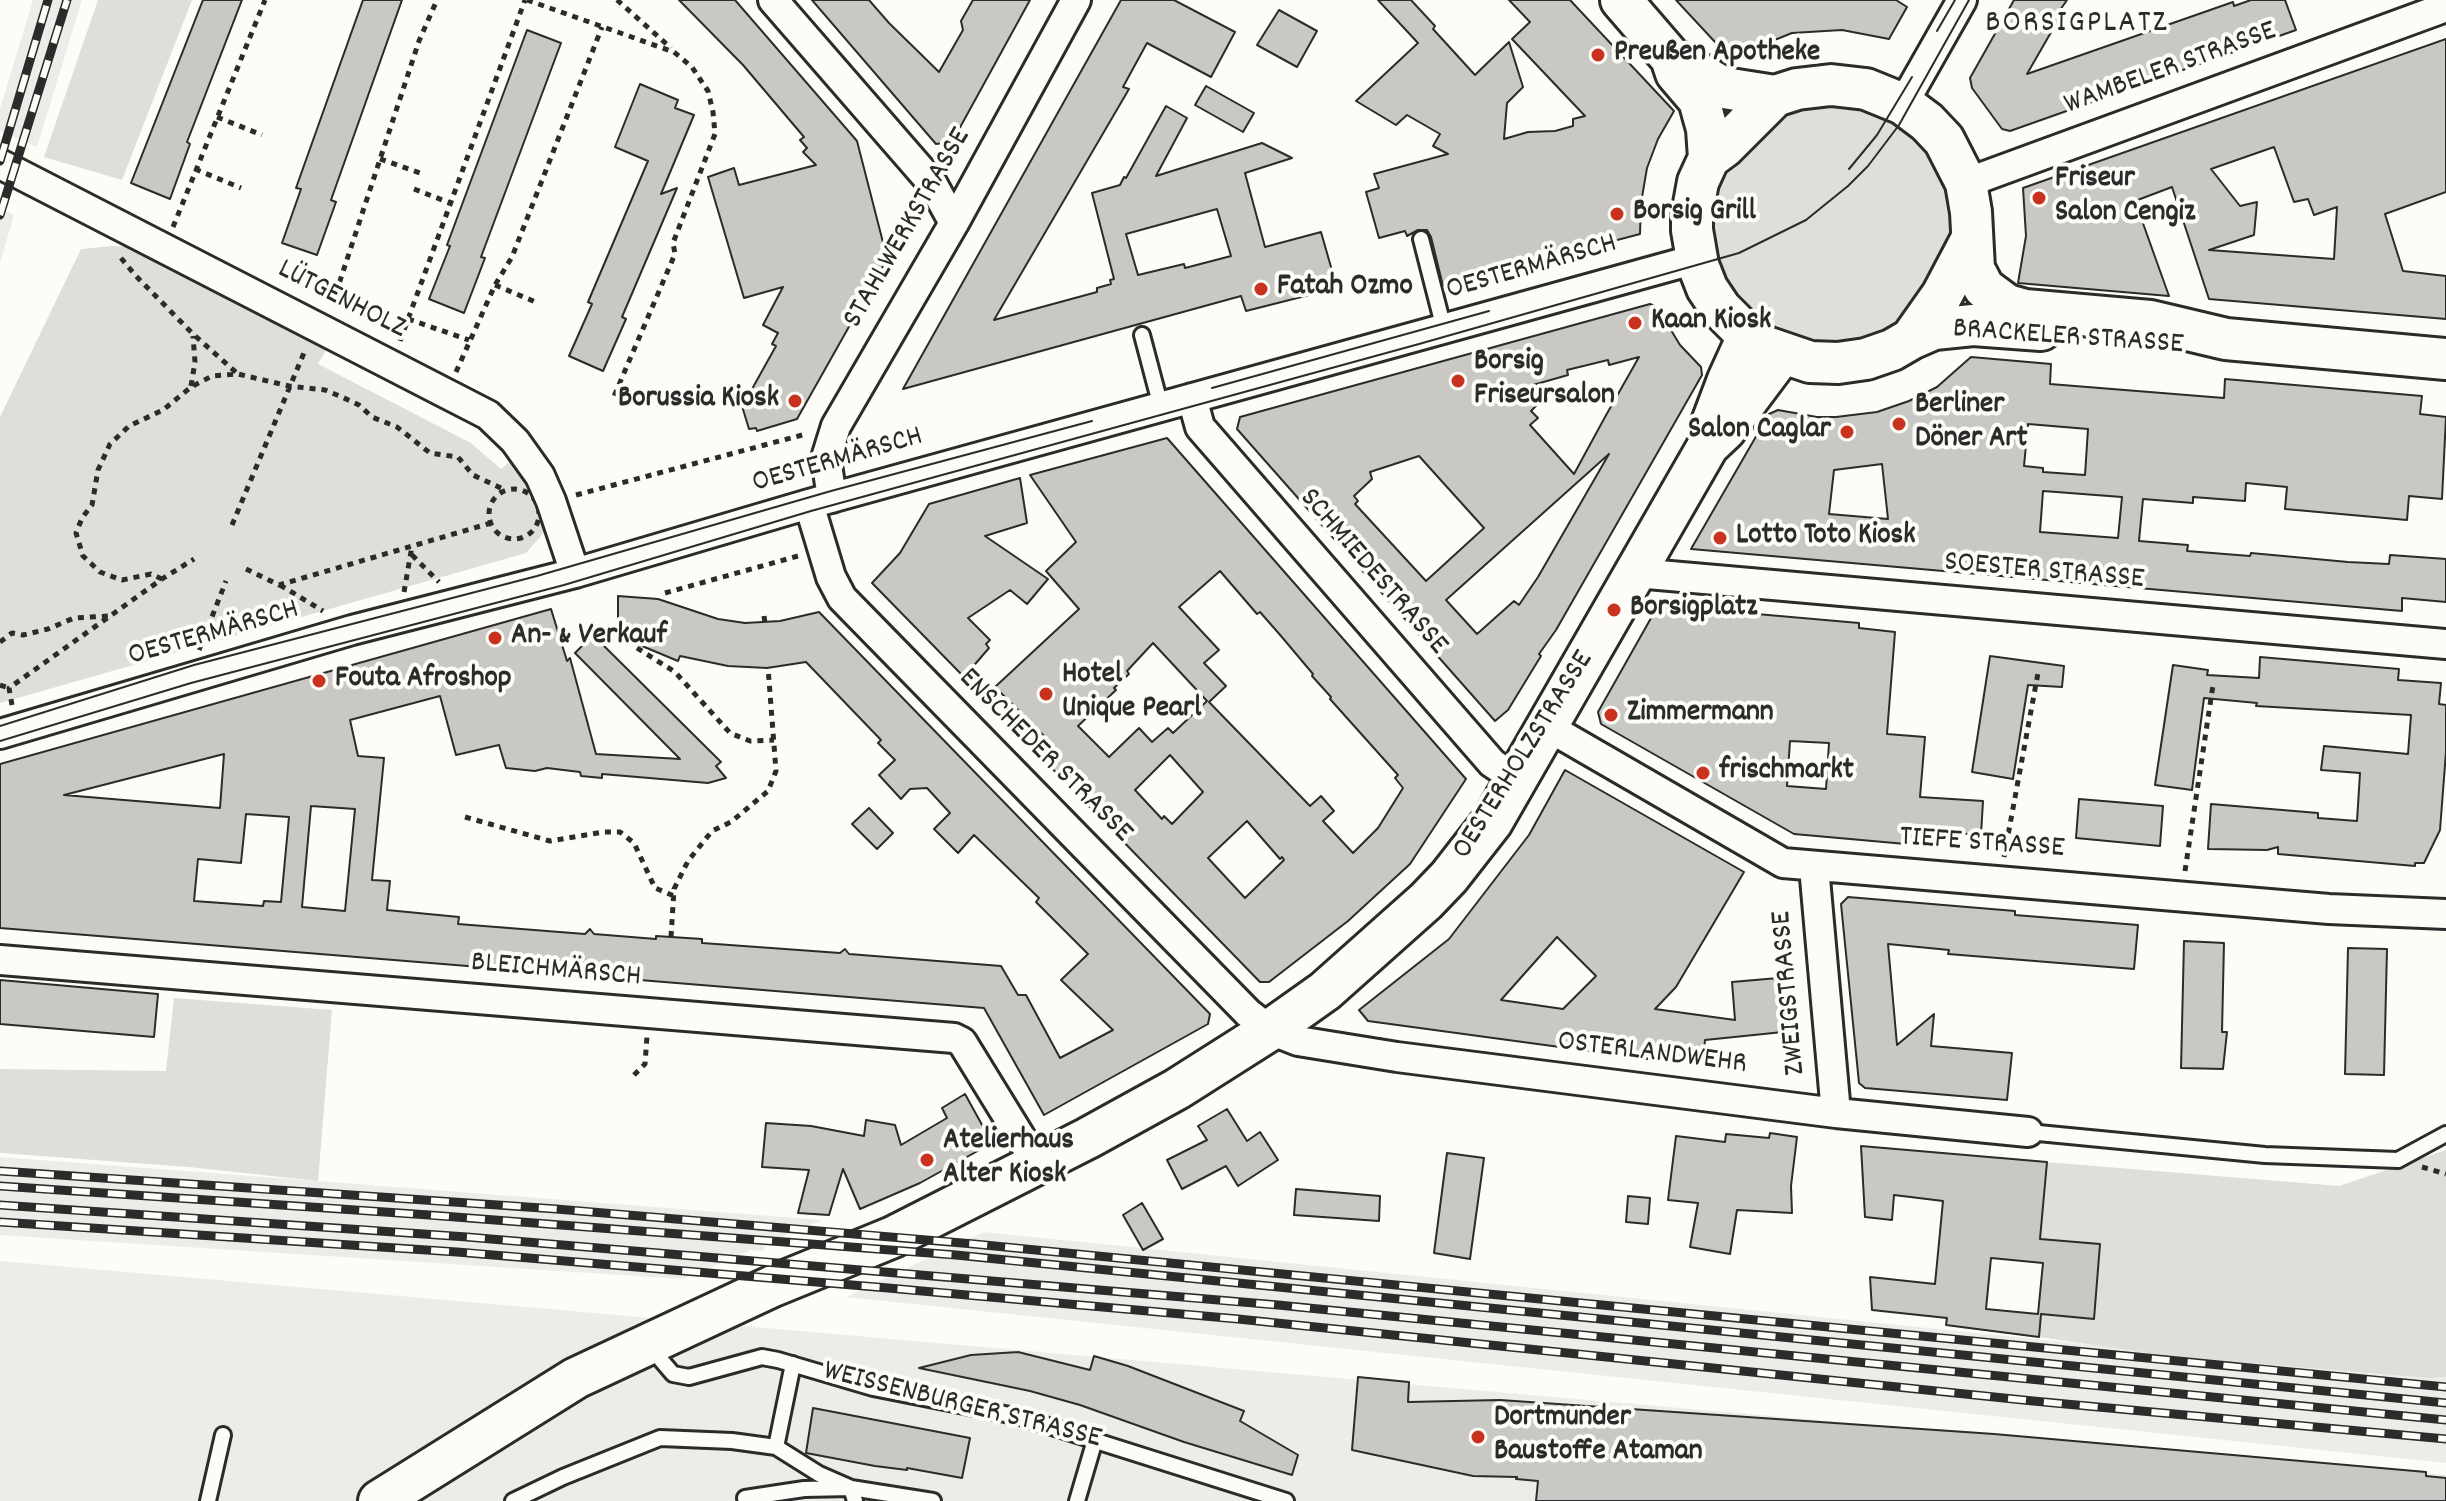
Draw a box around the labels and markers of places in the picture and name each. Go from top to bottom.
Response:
place label: Preußen Apotheke [1614,37,1820,73]
marker: Preußen Apotheke [1589,46,1607,64]
place label: Friseur Salon Cengiz [2055,163,2195,234]
marker: Friseur Salon Cengiz [2030,189,2048,207]
place label: Borsig Grill [1633,196,1756,232]
marker: Borsig Grill [1608,205,1626,223]
place label: Fatah Ozmo [1277,271,1413,307]
marker: Fatah Ozmo [1252,280,1270,298]
place label: Kaan Kiosk [1651,305,1771,341]
marker: Kaan Kiosk [1626,314,1644,332]
place label: Borsig Friseursalon [1474,346,1615,416]
marker: Borsig Friseursalon [1449,372,1467,390]
place label: Borussia Kiosk [618,383,779,419]
place label: Berliner Döner Art [1915,389,2027,460]
marker: Borussia Kiosk [786,392,804,410]
place label: Salon Caglar [1688,414,1831,450]
marker: Berliner Döner Art [1890,415,1908,433]
marker: Salon Caglar [1838,423,1856,441]
place label: Lotto Toto Kiosk [1736,520,1916,556]
marker: Lotto Toto Kiosk [1711,529,1729,547]
place label: Borsigplatz [1630,592,1757,628]
marker: Borsigplatz [1605,601,1623,619]
place label: An- & Verkauf [511,620,667,656]
marker: An- & Verkauf [486,629,504,647]
place label: Hotel Unique Pearl [1062,659,1201,730]
place label: Fouta Afroshop [335,663,512,699]
marker: Fouta Afroshop [310,672,328,690]
marker: Hotel Unique Pearl [1037,685,1055,703]
place label: Zimmermann [1627,697,1774,733]
marker: Zimmermann [1602,706,1620,724]
place label: frischmarkt [1719,755,1854,791]
marker: frischmarkt [1694,764,1712,782]
place label: Atelierhaus Alter Kiosk [943,1125,1074,1196]
marker: Atelierhaus Alter Kiosk [918,1151,936,1169]
place label: Dortmunder Baustoffe Ataman [1494,1402,1703,1472]
marker: Dortmunder Baustoffe Ataman [1469,1428,1487,1446]

